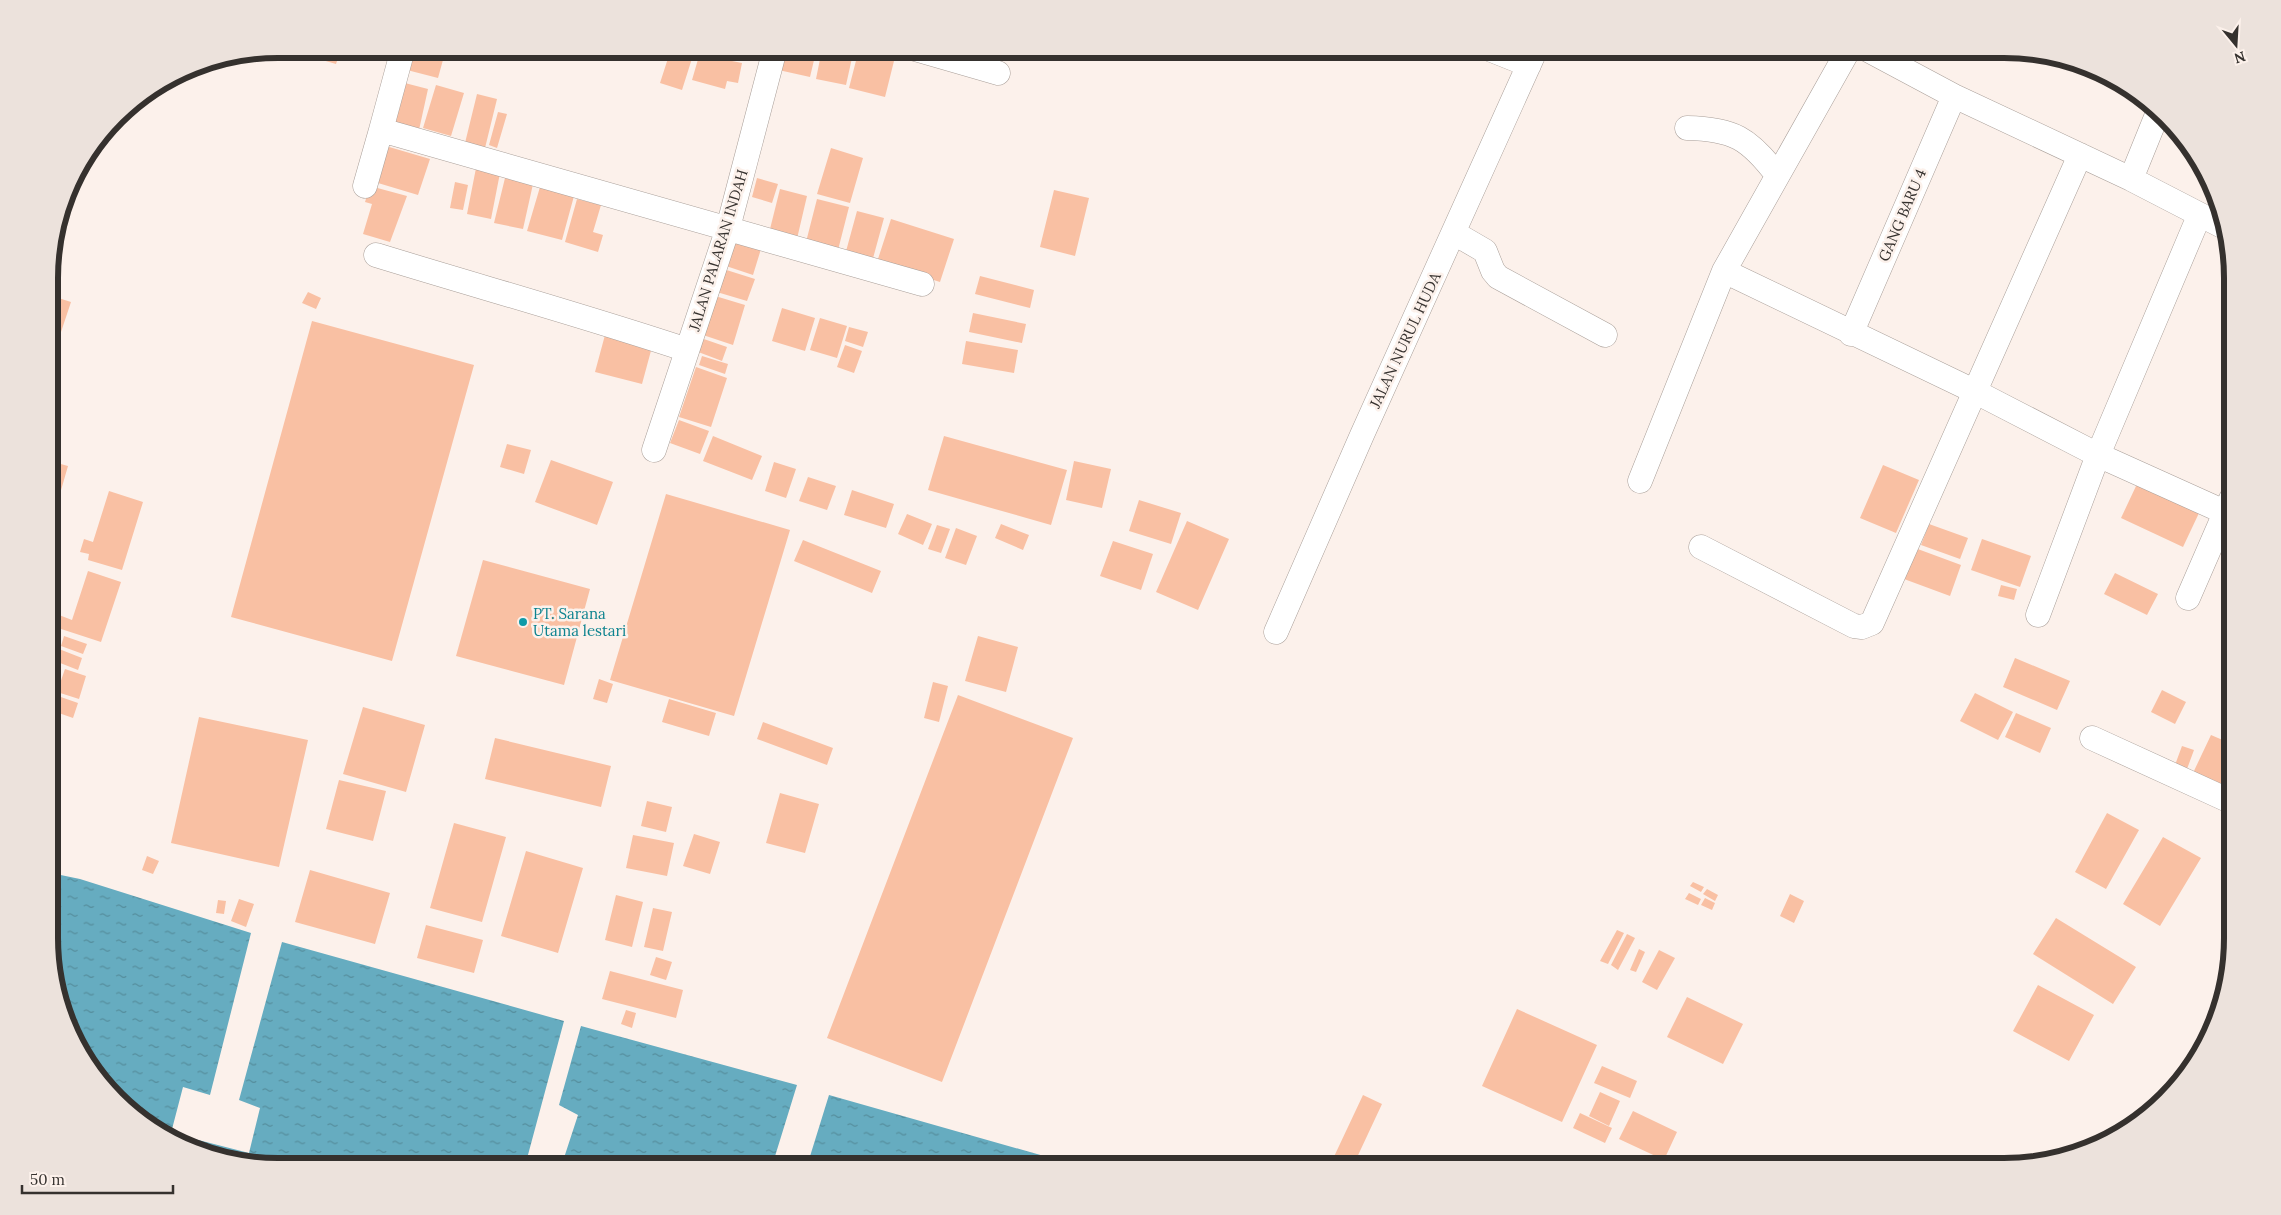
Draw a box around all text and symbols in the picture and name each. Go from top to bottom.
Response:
north arrow [2211,20,2261,70]
text: N [2232,47,2248,68]
street label: GANG BARU 4 [1874,166,1930,264]
street label: JALAN PALARAN INDAH [684,167,752,334]
street label: JALAN NURUL HUDA [1365,269,1445,412]
place label: PT. Sarana Utama lestari [533,604,626,640]
marker: PT. Sarana Utama lestari [517,616,529,628]
scale bar [22,1162,174,1194]
text: 50 m [30,1170,65,1189]

